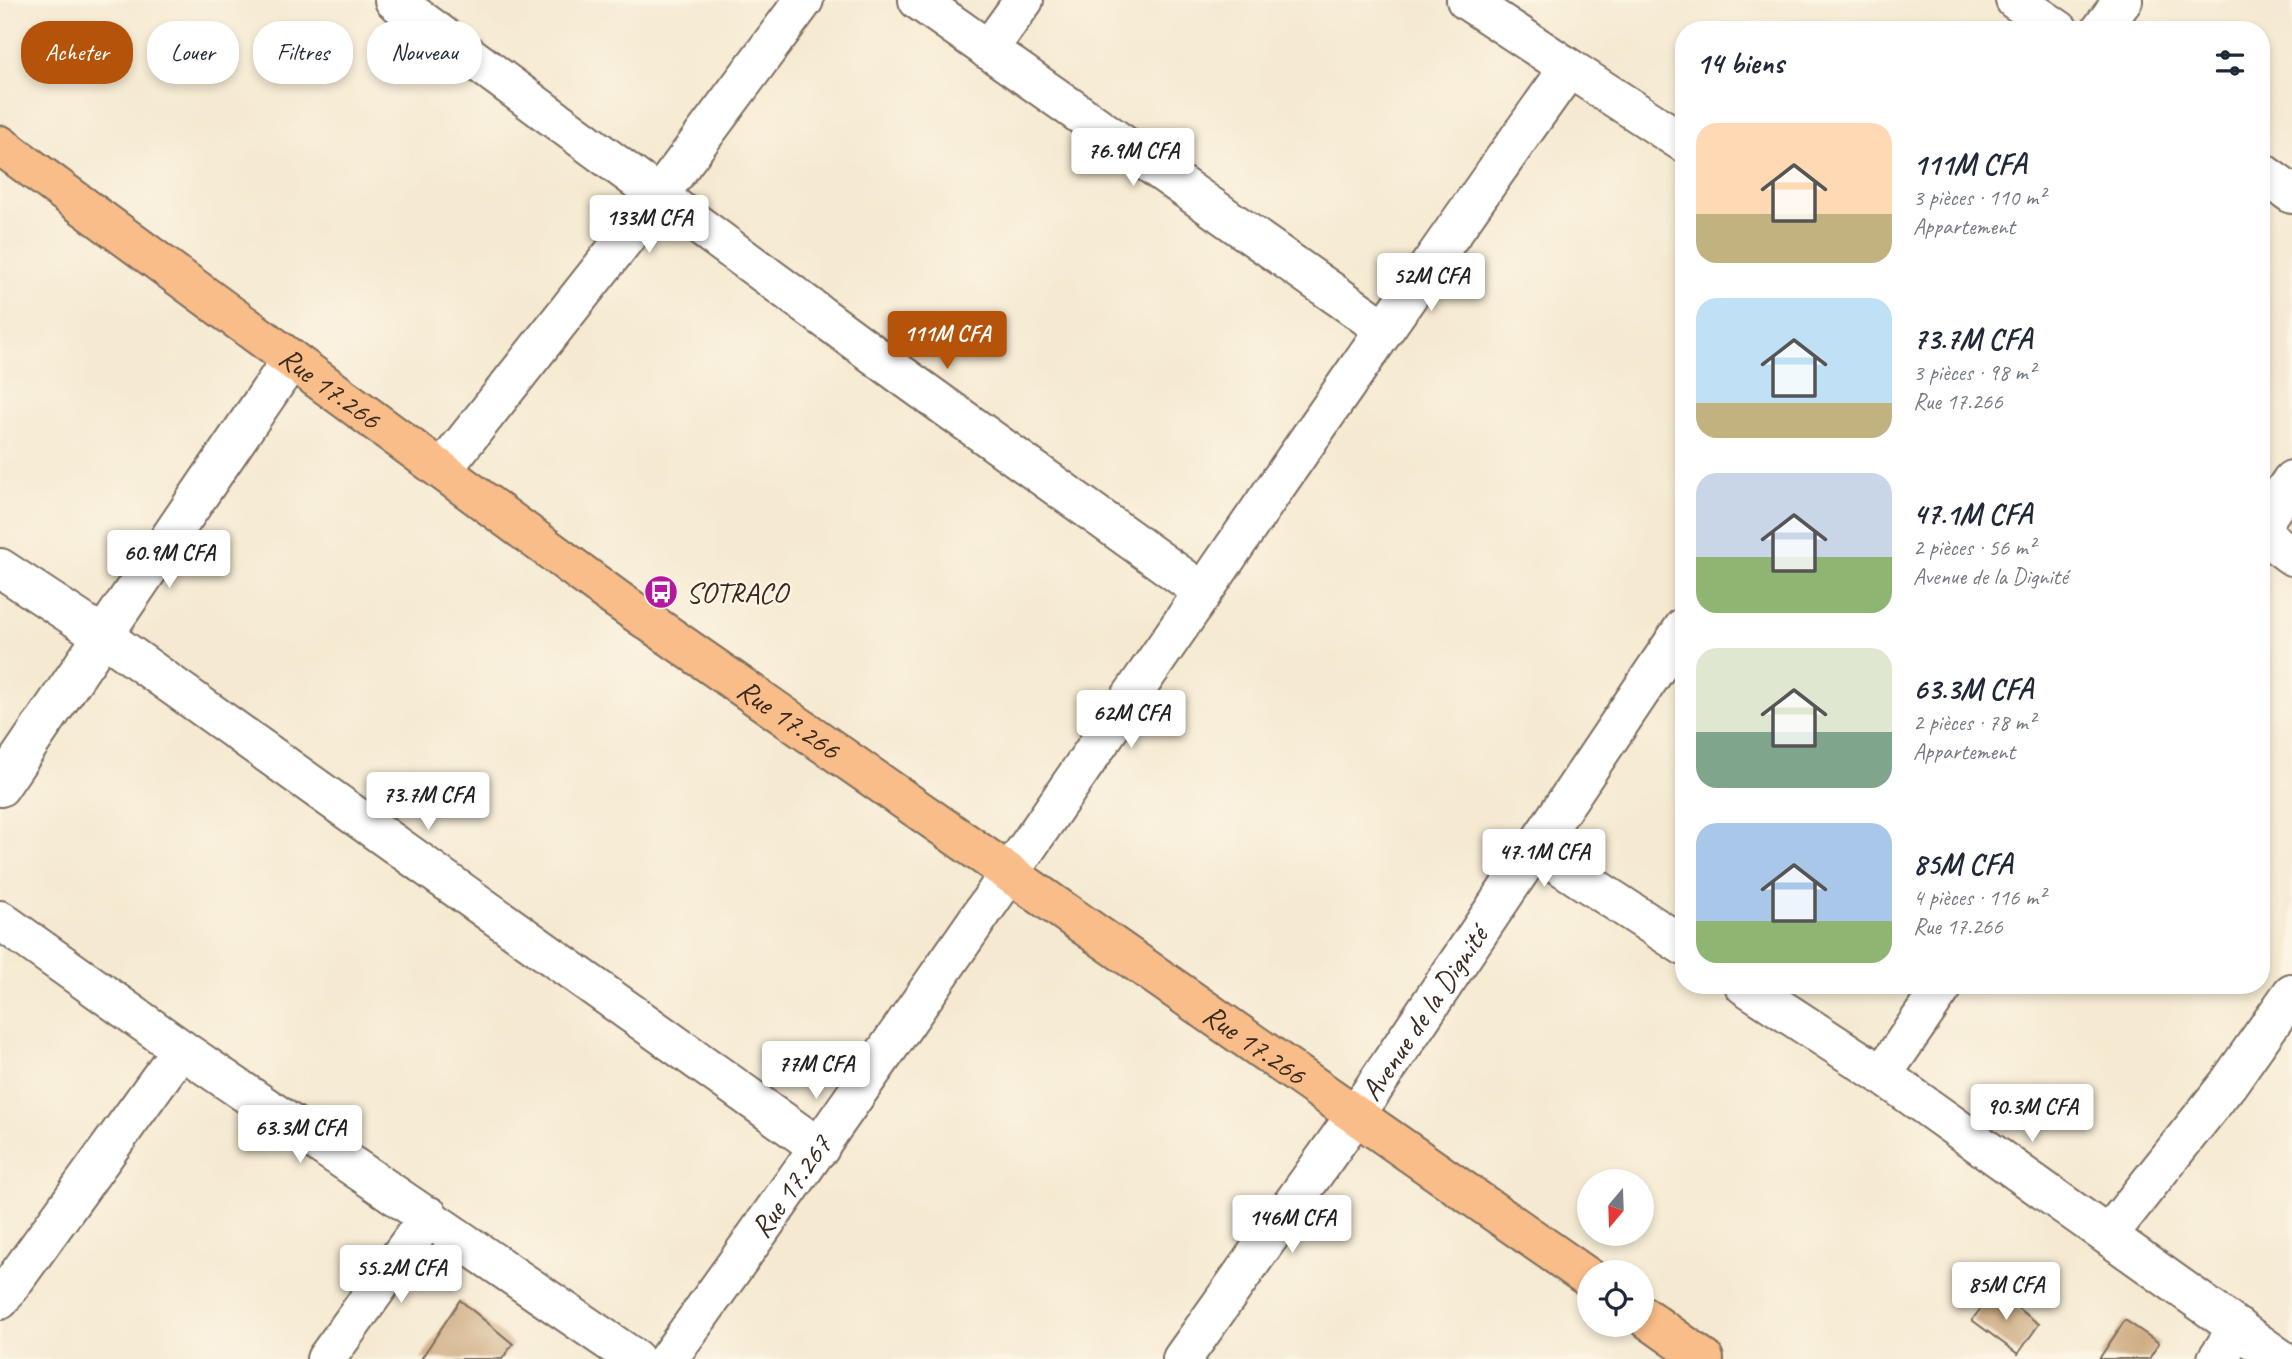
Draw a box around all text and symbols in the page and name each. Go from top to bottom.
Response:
chip: Acheter [21,21,133,84]
chip: Louer [147,21,239,84]
chip: Filtres [253,21,353,84]
chip: Nouveau [367,21,482,84]
text: 14 biens [1696,44,1784,82]
icon: filters [2211,44,2249,82]
pin: 76.9M CFA [1053,128,1213,188]
text: 76.9M CFA [1087,136,1179,165]
text: 111M CFA [1913,145,2026,183]
icon: home [1752,151,1836,235]
text: 3 pièces · 110 m² [1913,183,2045,212]
pin: 133M CFA [577,196,721,255]
text: 133M CFA [606,203,692,232]
text: Appartement [1913,212,2015,241]
pin: 52M CFA [1366,254,1496,313]
text: 52M CFA [1393,261,1469,290]
pin: 111M CFA [875,312,1019,371]
text: 111M CFA [904,319,990,348]
text: 73.7M CFA [1913,320,2032,358]
icon: home [1752,326,1836,410]
street label: Rue 17.266 [272,338,390,439]
text: 3 pièces · 98 m² [1913,358,2035,387]
text: Rue 17.266 [1913,387,2003,416]
text: 47.1M CFA [1913,495,2032,533]
icon: home [1752,501,1836,585]
pin: 60.9M CFA [89,530,249,590]
text: 2 pièces · 56 m² [1913,533,2035,562]
text: 60.9M CFA [123,538,215,567]
text: Avenue de la Dignité [1913,562,2068,591]
bus stop icon: SOTRACO [642,573,680,611]
place label: SOTRACO [686,573,790,611]
street label: Rue 17.266 [730,670,849,769]
text: 63.3M CFA [1913,670,2033,708]
icon: home [1752,676,1836,760]
pin: 62M CFA [1066,690,1196,750]
text: 62M CFA [1093,698,1169,727]
text: 2 pièces · 78 m² [1913,708,2035,737]
text: Appartement [1913,737,2015,766]
pin: 73.7M CFA [348,772,508,832]
text: 73.7M CFA [382,780,474,809]
pin: 47.1M CFA [1464,830,1624,889]
text: 47.1M CFA [1498,837,1590,866]
text: 85M CFA [1913,845,2012,883]
icon: home [1752,851,1836,935]
text: 4 pièces · 116 m² [1913,883,2045,912]
text: Rue 17.266 [1913,912,2003,941]
street label: Avenue de la Dignité [1352,915,1499,1108]
street label: Rue 17.266 [1196,996,1315,1094]
pin: 77M CFA [751,1042,881,1101]
text: 77M CFA [778,1049,854,1078]
pin: 90.3M CFA [1952,1084,2112,1144]
text: 90.3M CFA [1987,1092,2077,1121]
pin: 63.3M CFA [220,1106,380,1165]
text: 63.3M CFA [254,1113,346,1142]
street label: Rue 17.267 [742,1126,841,1245]
north arrow [1577,1169,1654,1246]
map controls [1577,1169,1654,1337]
pin: 146M CFA [1220,1196,1364,1255]
text: 146M CFA [1248,1203,1336,1232]
pin: 55.2M CFA [321,1246,481,1305]
text: 55.2M CFA [356,1253,446,1282]
button: locate [1577,1260,1654,1337]
pin: 85M CFA [1941,1262,2071,1322]
text: 85M CFA [1968,1270,2044,1299]

